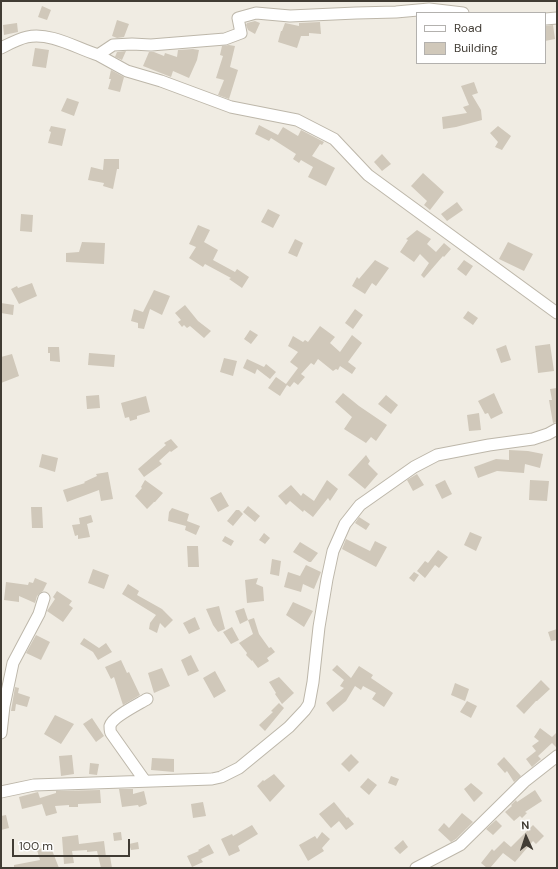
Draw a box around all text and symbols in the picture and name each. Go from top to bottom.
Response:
legend [416,12,546,64]
text: Road [454,20,482,36]
text: Building [454,40,498,56]
north arrow [506,817,546,857]
text: N [521,818,530,832]
scale bar [14,831,132,857]
text: 100 m [19,838,53,854]

